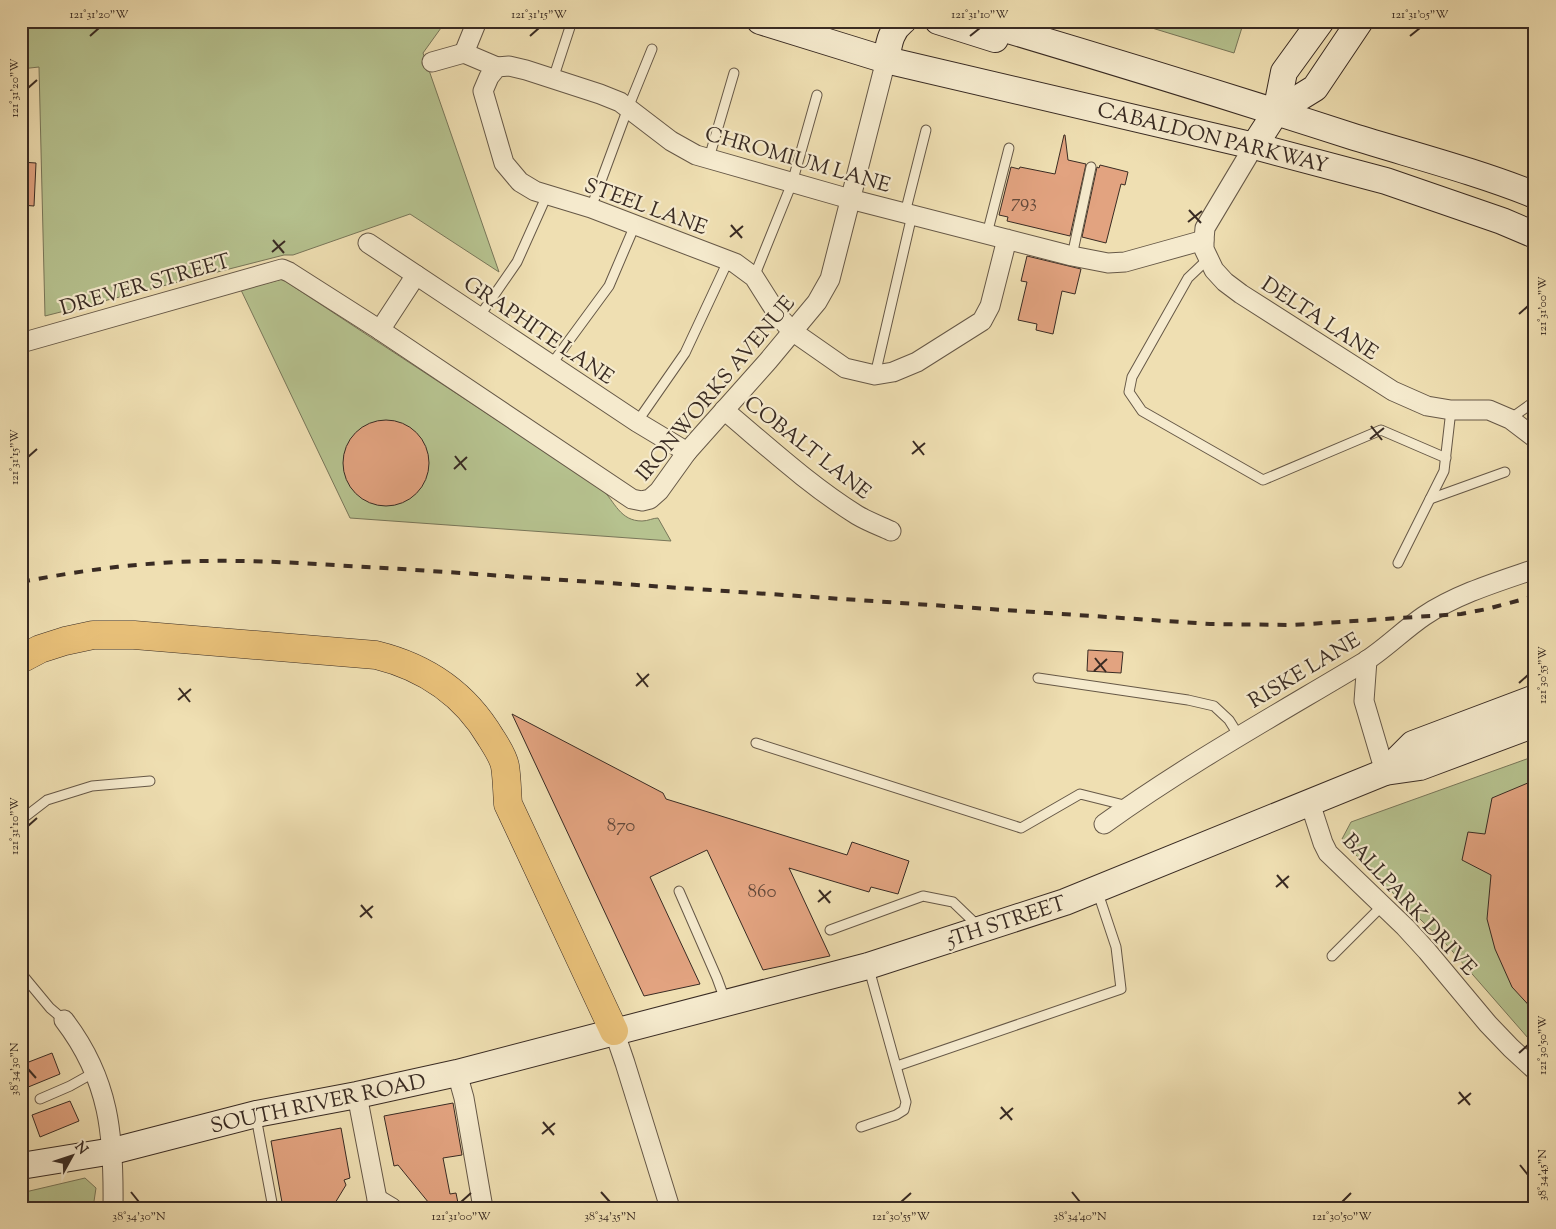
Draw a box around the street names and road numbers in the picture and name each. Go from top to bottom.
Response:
street label: CABALDON PARKWAY [1094,96,1331,182]
street label: CHROMIUM LANE [701,120,894,202]
street label: STEEL LANE [580,172,711,244]
street label: DREVER STREET [57,247,235,325]
street label: GRAPHITE LANE [457,270,619,393]
street label: DELTA LANE [1255,271,1383,369]
street label: IRONWORKS AVENUE [630,290,803,488]
street label: COBALT LANE [737,389,877,508]
street label: RISKE LANE [1243,626,1367,717]
street label: BALLPARK DRIVE [1334,828,1483,983]
street label: 5TH STREET [942,889,1070,957]
street label: SOUTH RIVER ROAD [208,1067,429,1142]

